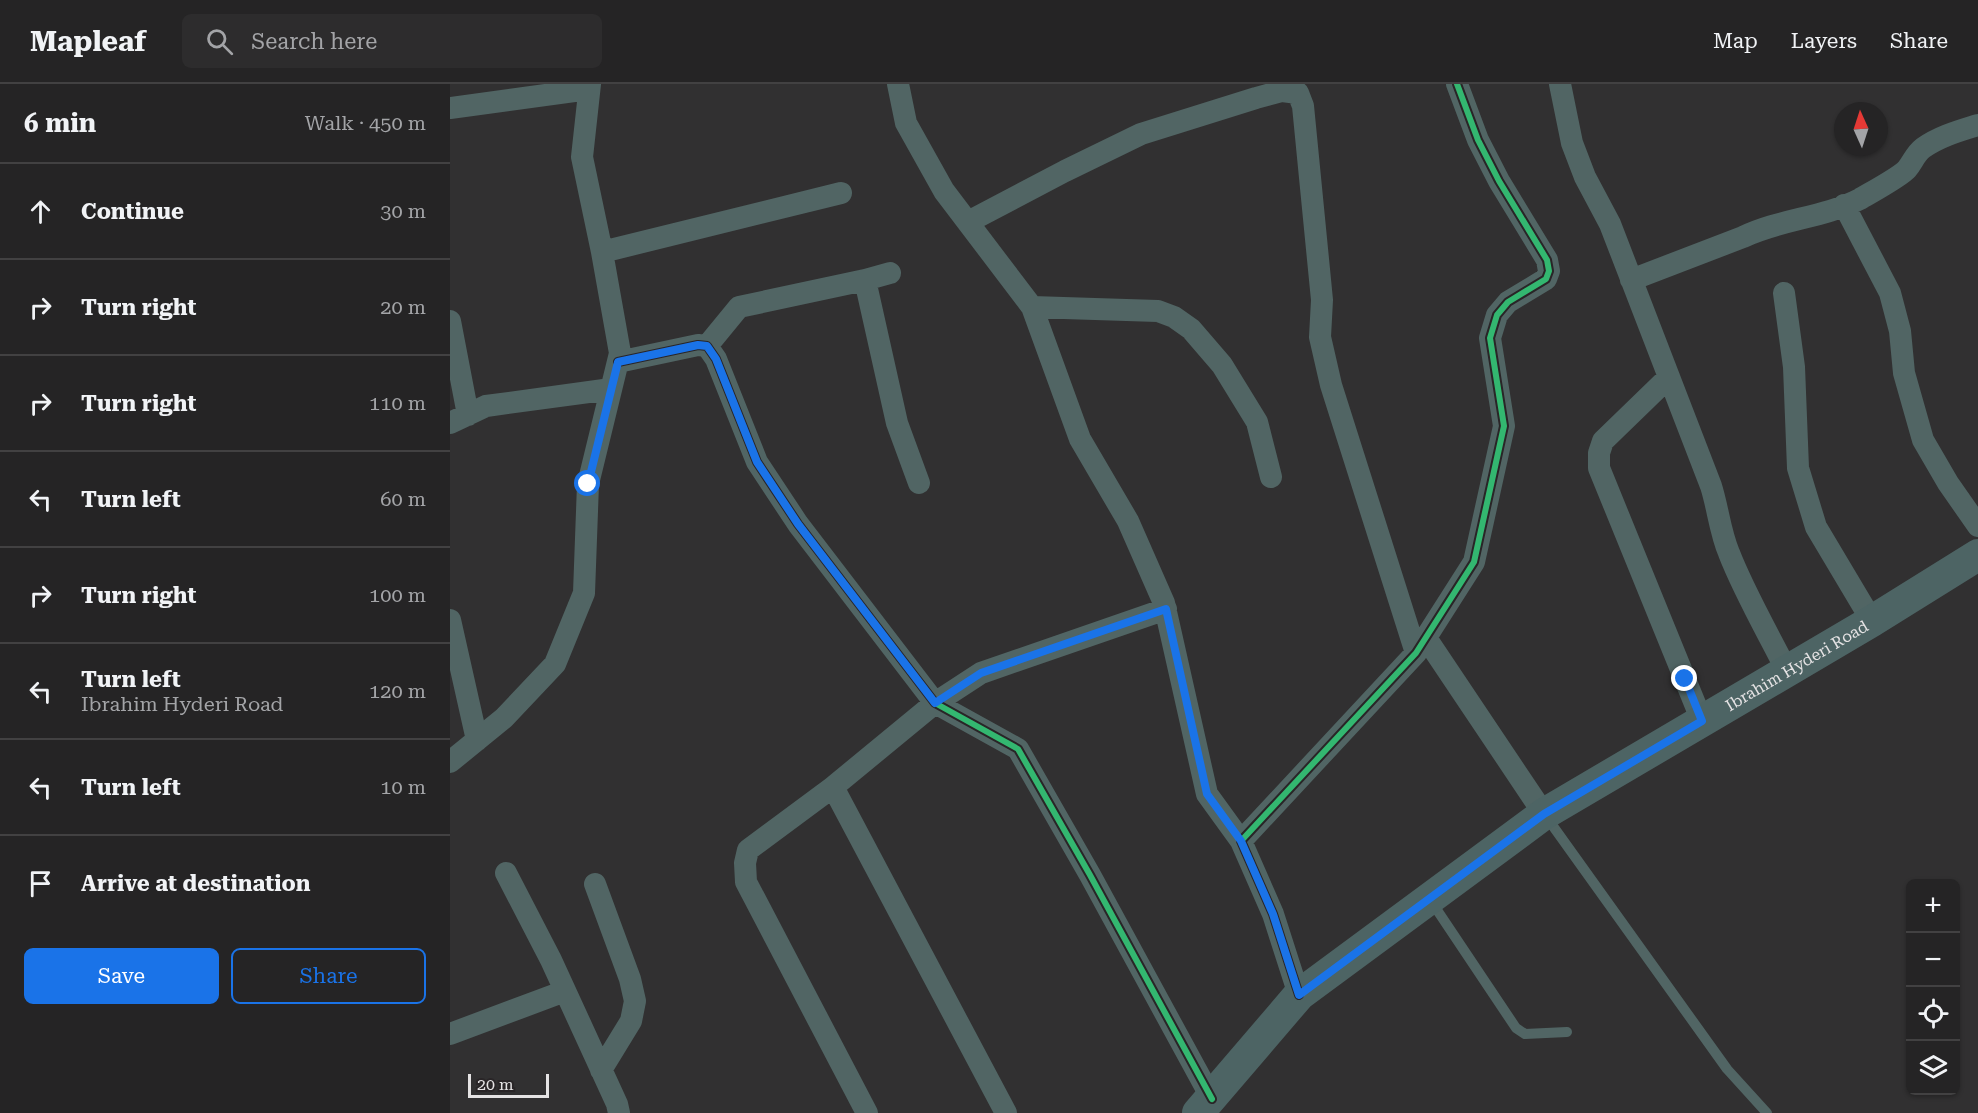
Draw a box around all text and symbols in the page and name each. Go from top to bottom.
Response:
search box [182,14,602,68]
text: Mapleaf [30,25,146,58]
icon: search [203,25,236,58]
text: Search here [251,29,377,54]
text: Map [1713,29,1758,53]
text: Layers [1791,29,1857,53]
text: Share [1890,29,1948,53]
north arrow [1834,102,1888,156]
text: 6 min [24,108,96,138]
text: Walk · 450 m [305,111,426,135]
icon: ahead [24,195,57,228]
text: Continue [81,199,184,224]
text: 30 m [380,199,426,223]
icon: right [24,291,57,324]
text: Turn right [81,295,196,320]
text: 20 m [380,295,426,319]
icon: right [24,387,57,420]
text: Turn right [81,391,196,416]
text: 110 m [369,391,426,415]
route start [574,470,600,496]
icon: left [24,483,57,516]
text: Turn left [81,487,181,512]
text: 60 m [380,487,426,511]
icon: right [24,579,57,612]
text: Turn right [81,583,196,608]
text: 100 m [369,583,426,607]
street label: Ibrahim Hyderi Road [1722,617,1872,715]
route end [1671,665,1697,691]
text: Turn left [81,667,181,692]
icon: left [24,675,57,708]
text: 120 m [369,679,426,703]
text: Ibrahim Hyderi Road [81,692,283,716]
icon: left [24,771,57,804]
text: Turn left [81,775,181,800]
text: 10 m [380,775,426,799]
icon: arrive [24,867,57,900]
text: Arrive at destination [81,871,310,896]
map controls [1906,879,1960,1095]
button: + [1906,879,1960,933]
button: − [1906,933,1960,987]
button: Save [24,948,219,1004]
button: Share [231,948,426,1004]
button: locate [1906,987,1960,1041]
button: layers [1906,1041,1960,1095]
scale bar [468,1071,549,1098]
text: 20 m [477,1075,514,1094]

